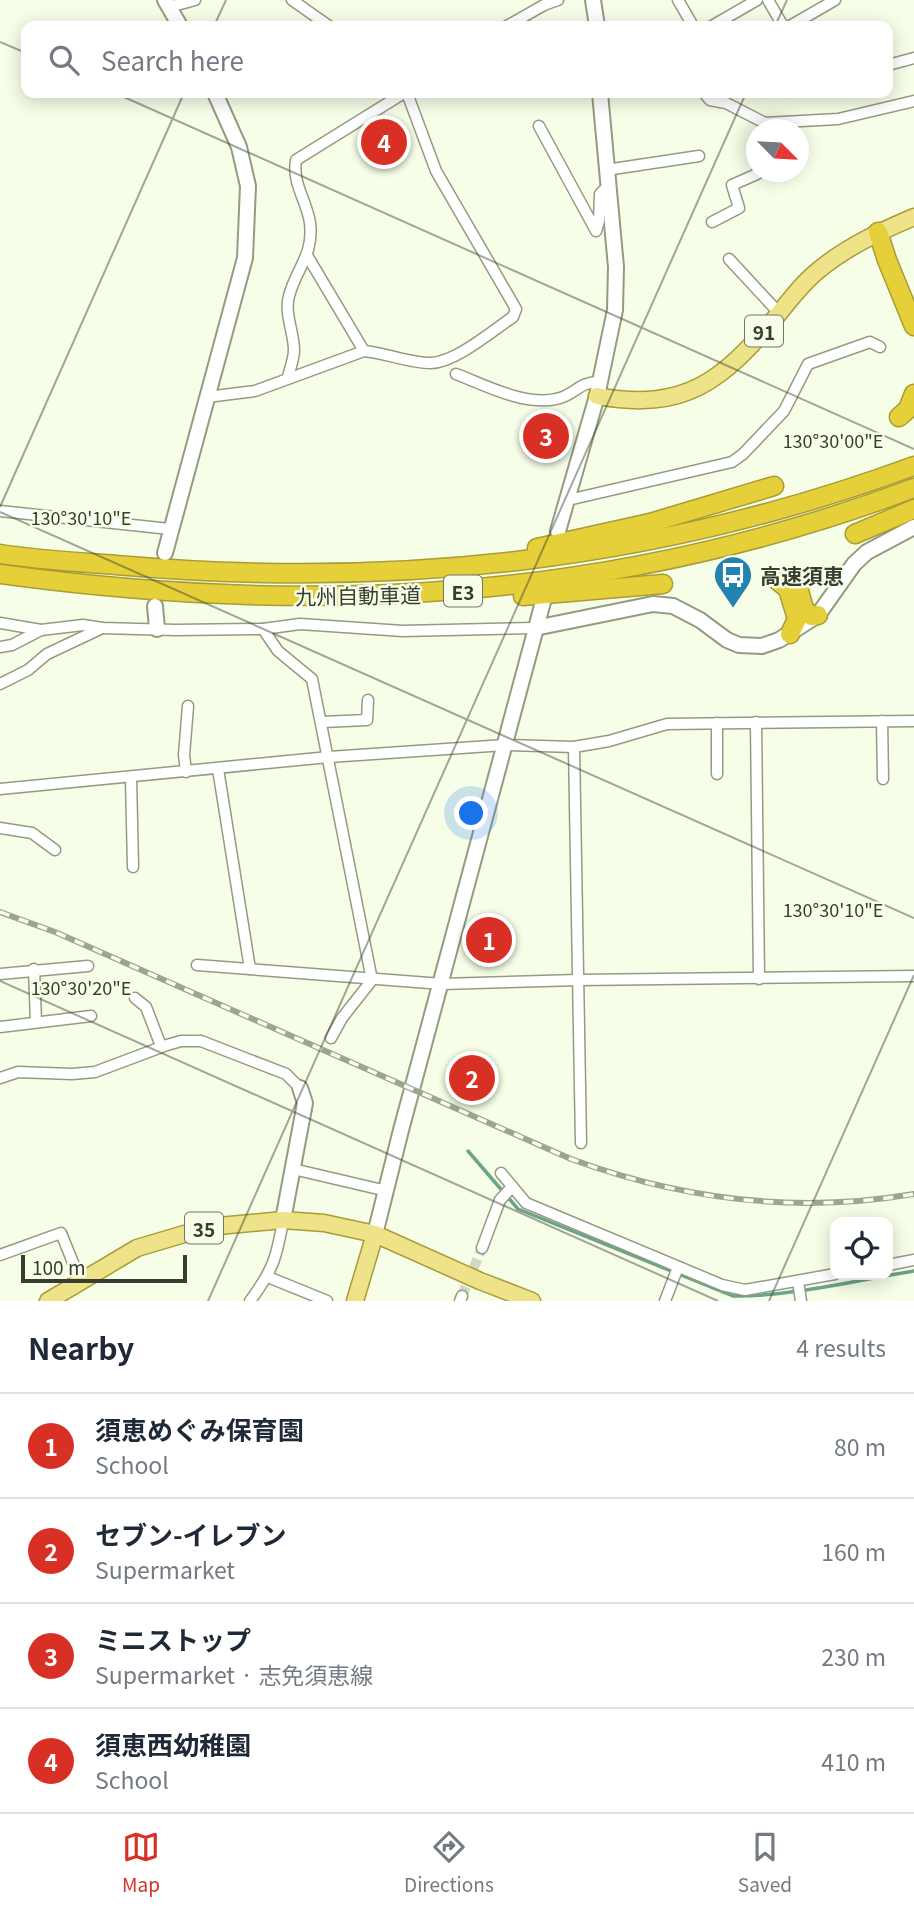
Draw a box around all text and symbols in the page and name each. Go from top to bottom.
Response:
search box [21,21,893,98]
icon: search [45,41,83,79]
text: Search here [101,41,244,78]
pin: 4 [361,116,407,168]
north arrow [746,119,809,182]
road number: 91 [745,316,783,346]
pin: 3 [523,410,569,462]
text: 130°30'00"E [783,427,883,453]
text: 130°30'10"E [31,504,131,530]
bus stop icon: 高速須恵 [712,554,754,609]
place label: 高速須恵 [760,560,844,590]
road number: E3 [444,576,482,606]
street label: 九州自動車道 [295,579,421,611]
your location [454,796,488,830]
text: 130°30'10"E [783,896,883,922]
pin: 1 [466,914,512,966]
text: 130°30'20"E [31,974,131,1000]
pin: 2 [449,1052,495,1104]
road number: 35 [185,1212,223,1244]
map controls [830,1217,893,1280]
button: locate [830,1217,893,1280]
scale bar [21,1252,187,1284]
text: 100 m [32,1253,86,1280]
text: Nearby [28,1325,134,1369]
text: 4 results [796,1330,886,1364]
text: 須恵めぐみ保育園 [95,1410,304,1447]
text: 1 [44,1429,58,1463]
text: 80 m [834,1429,886,1463]
text: School [95,1447,169,1481]
text: セブン-イレブン [95,1515,287,1552]
text: 2 [44,1534,58,1568]
text: 160 m [821,1534,886,1568]
text: Supermarket [95,1552,235,1586]
text: ミニストップ [95,1620,251,1657]
text: 3 [44,1639,58,1673]
text: 230 m [821,1639,886,1673]
text: Supermarket · 志免須恵線 [95,1657,373,1691]
text: 須恵西幼稚園 [95,1725,251,1762]
text: 4 [44,1744,58,1778]
text: 410 m [821,1744,886,1778]
text: School [95,1762,169,1796]
tab: Map [122,1828,160,1897]
tab: Directions [404,1828,494,1897]
tab: Saved [738,1828,792,1897]

